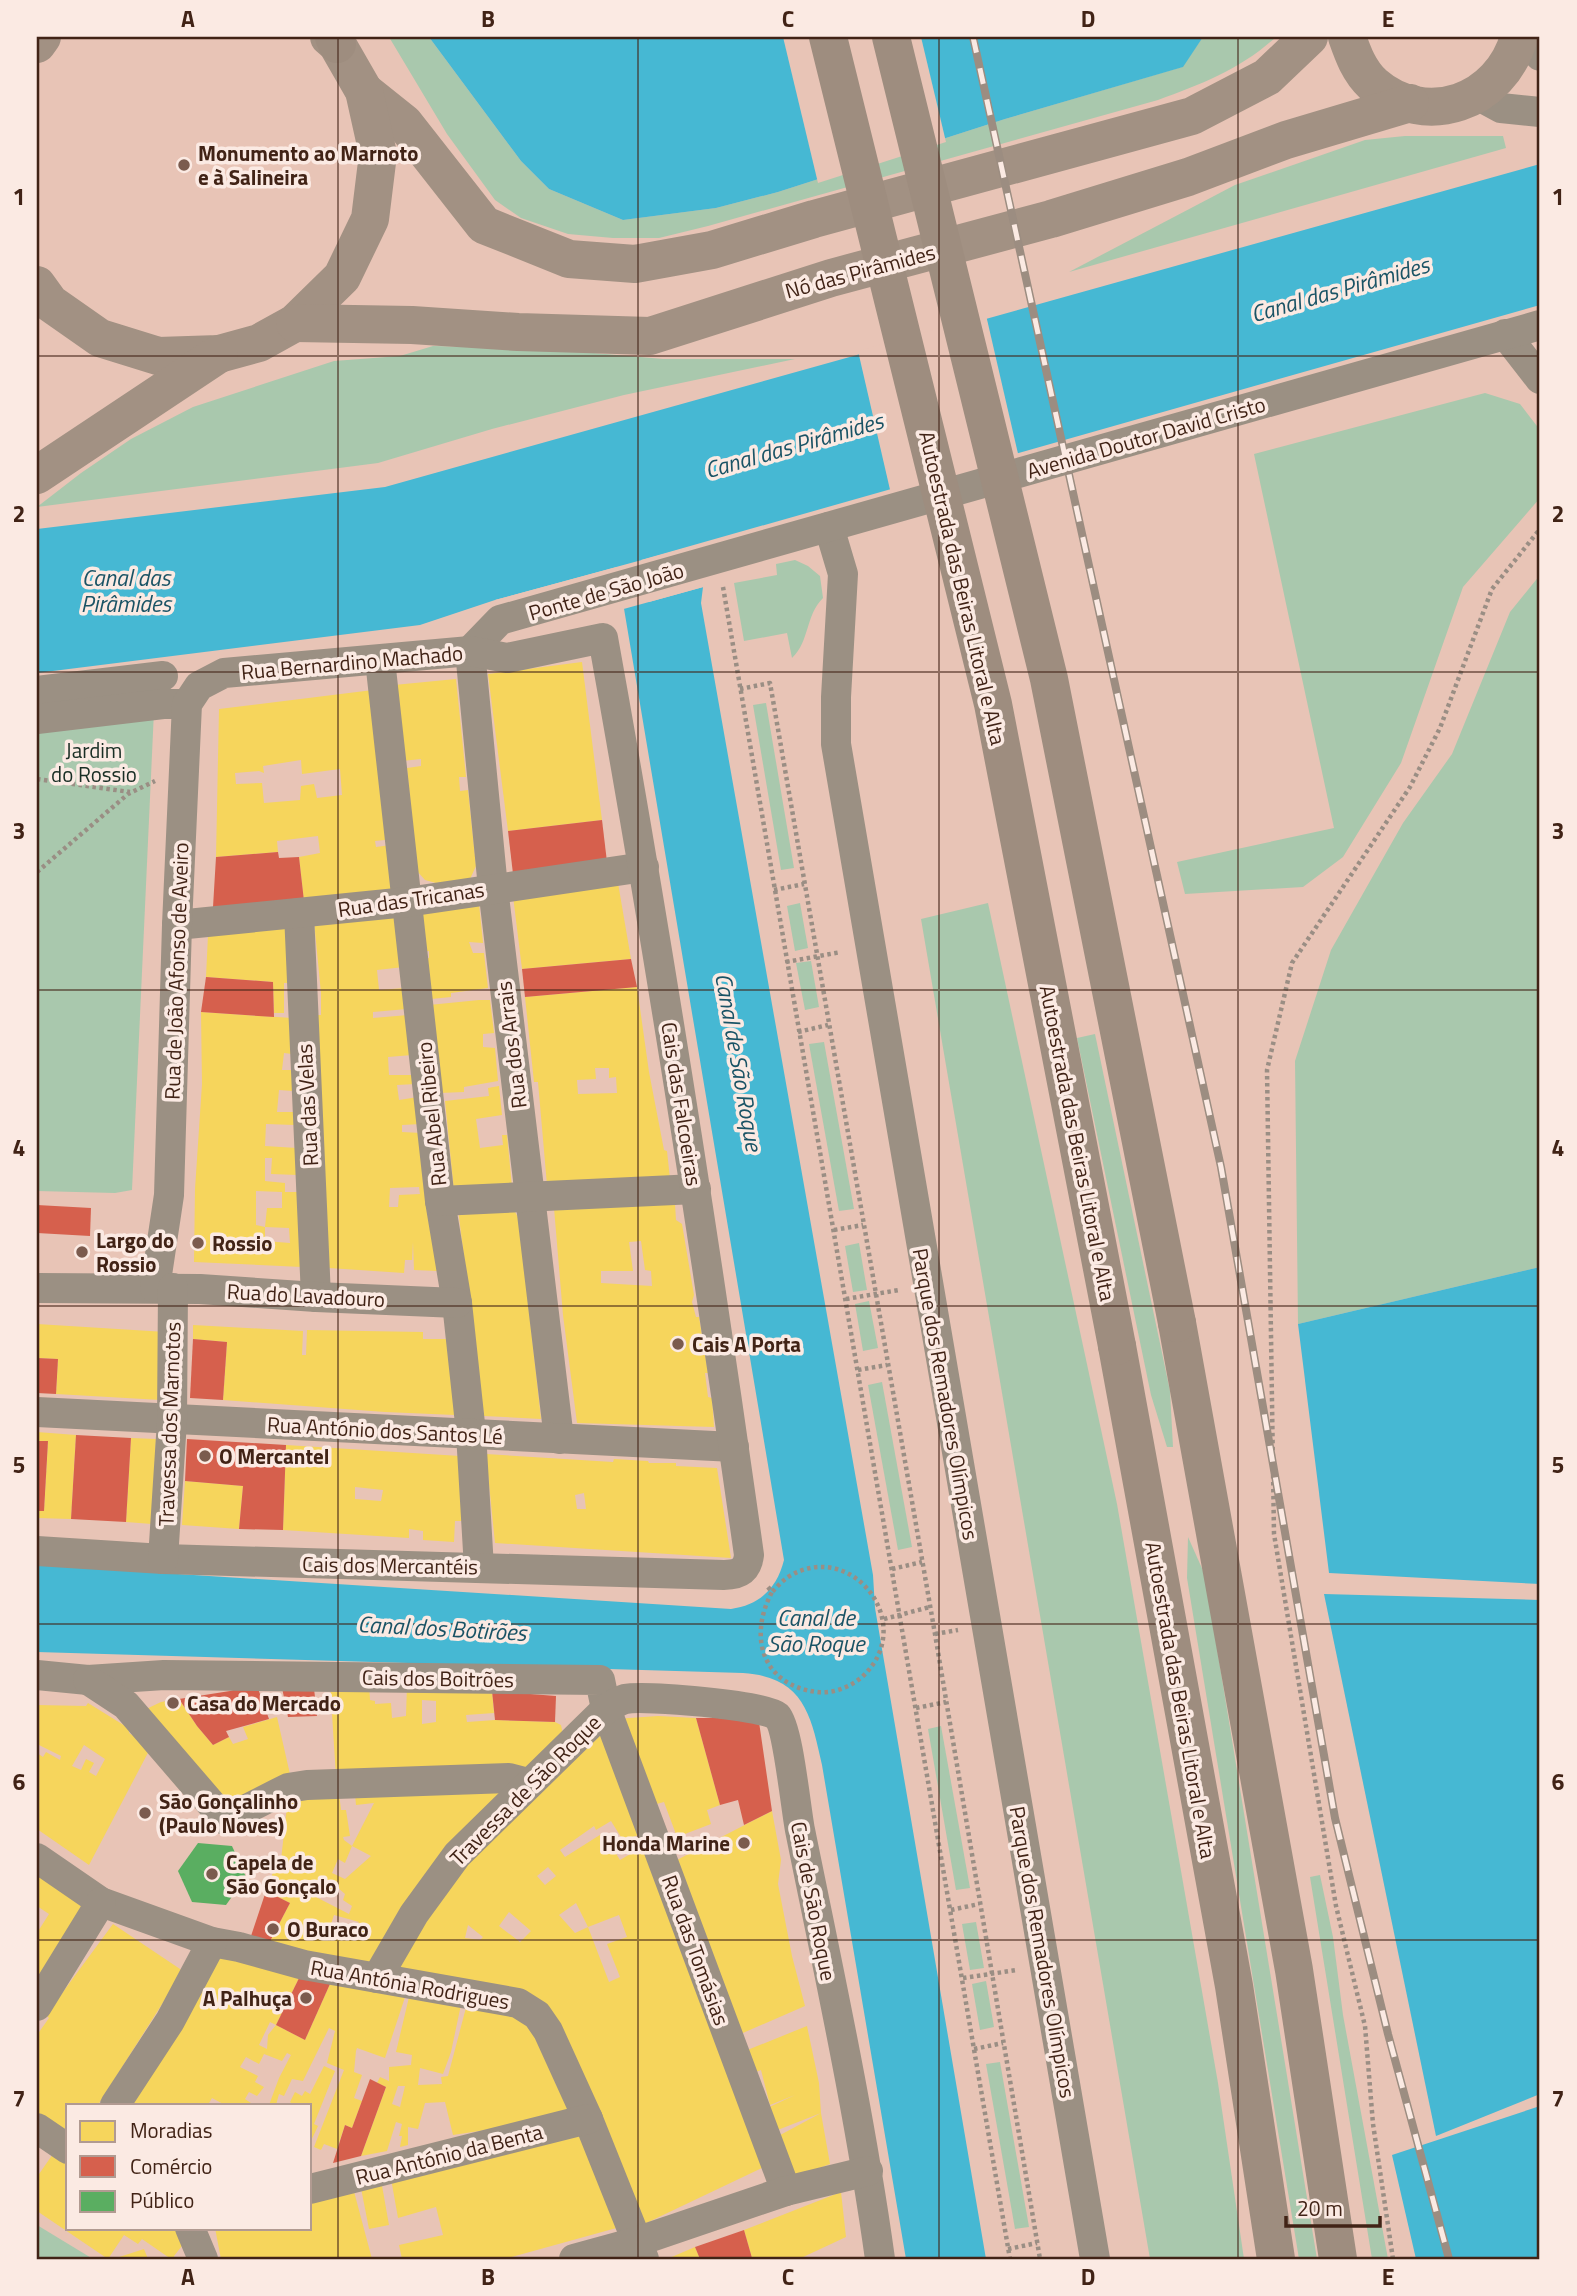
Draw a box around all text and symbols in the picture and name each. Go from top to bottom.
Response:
text: A [181,1,195,36]
text: B [481,1,495,36]
text: C [782,1,794,36]
text: D [1081,1,1095,36]
text: E [1382,1,1394,36]
place label: Monumento ao Marnoto e à Salineira [198,137,418,193]
marker: Monumento ao Marnoto e à Salineira [176,157,192,173]
text: 1 [13,179,25,214]
text: 1 [1552,179,1564,214]
street label: Nó das Pirâmides [781,236,939,306]
water label: Canal das Pirâmides [1247,246,1435,331]
street label: Avenida Doutor David Cristo [1023,388,1269,486]
water label: Canal das Pirâmides [701,402,889,487]
street label: Autoestrada das Beiras Litoral e Alta [911,428,1015,748]
text: 2 [13,496,25,531]
text: 2 [1552,496,1564,531]
street label: Ponte de São João [525,554,687,628]
water label: Canal das Pirâmides [81,560,173,621]
street label: Rua Bernardino Machado [240,636,464,688]
park label: Jardim do Rossio [51,734,137,790]
text: 3 [13,813,25,848]
text: 3 [1552,813,1564,848]
street label: Rua de João Afonso de Aveiro [156,842,196,1100]
street label: Rua das Tricanas [336,873,486,925]
water label: Canal de São Roque [706,970,772,1155]
street label: Rua dos Arrais [487,980,535,1110]
street label: Autoestrada das Beiras Litoral e Alta [1032,982,1124,1304]
street label: Cais das Falcoeiras [653,1020,711,1188]
street label: Rua Abel Ribeiro [408,1040,454,1188]
street label: Rua das Velas [288,1043,326,1167]
text: 4 [13,1130,25,1165]
text: 4 [1552,1130,1564,1165]
place label: Largo do Rossio [96,1224,174,1280]
place label: Rossio [212,1227,272,1259]
marker: Rossio [190,1235,206,1251]
marker: Largo do Rossio [74,1244,90,1260]
street label: Parque dos Remadores Olímpicos [905,1245,987,1543]
street label: Rua do Lavadouro [226,1275,386,1315]
street label: Travessa dos Marnotos [149,1321,189,1527]
place label: Cais A Porta [692,1328,801,1360]
marker: Cais A Porta [670,1336,686,1352]
street label: Rua António dos Santos Lé [266,1408,504,1452]
place label: O Mercantel [219,1440,329,1472]
text: 5 [13,1447,25,1482]
text: 5 [1552,1447,1564,1482]
marker: O Mercantel [197,1448,213,1464]
street label: Autoestrada das Beiras Litoral e Alta [1137,1539,1225,1861]
street label: Cais dos Mercantéis [302,1547,478,1583]
water label: Canal de São Roque [767,1600,866,1661]
water label: Canal dos Botirões [357,1606,529,1650]
street label: Cais dos Boitrões [362,1661,514,1695]
place label: Casa do Mercado [187,1687,341,1719]
marker: Casa do Mercado [165,1695,181,1711]
street label: Travessa de São Roque [442,1707,608,1873]
text: 6 [13,1764,26,1799]
text: 6 [1552,1764,1565,1799]
place label: São Gonçalinho (Paulo Noves) [159,1785,298,1841]
street label: Parque dos Remadores Olímpicos [1002,1803,1084,2101]
marker: São Gonçalinho (Paulo Noves) [137,1805,153,1821]
street label: Cais de São Roque [783,1819,845,1983]
place label: Honda Marine [602,1827,730,1859]
marker: Honda Marine [736,1835,752,1851]
place label: Capela de São Gonçalo [226,1846,337,1902]
marker: Capela de São Gonçalo [204,1866,220,1882]
street label: Rua das Tomásias [654,1870,738,2030]
place label: O Buraco [287,1913,369,1945]
marker: O Buraco [265,1921,281,1937]
street label: Rua Antónia Rodrigues [308,1951,512,2017]
place label: A Palhuça [203,1982,292,2014]
marker: A Palhuça [298,1990,314,2006]
text: 7 [13,2081,25,2116]
text: 7 [1552,2081,1564,2116]
legend [66,2104,312,2230]
text: Moradias [130,2114,212,2146]
street label: Rua António da Benta [352,2115,546,2193]
text: Comércio [130,2150,212,2182]
text: Público [130,2184,194,2216]
scale bar [1286,2184,1381,2228]
text: 20 m [1297,2192,1343,2224]
text: A [181,2259,195,2294]
text: B [481,2259,495,2294]
text: C [782,2259,794,2294]
text: D [1081,2259,1095,2294]
text: E [1382,2259,1394,2294]

